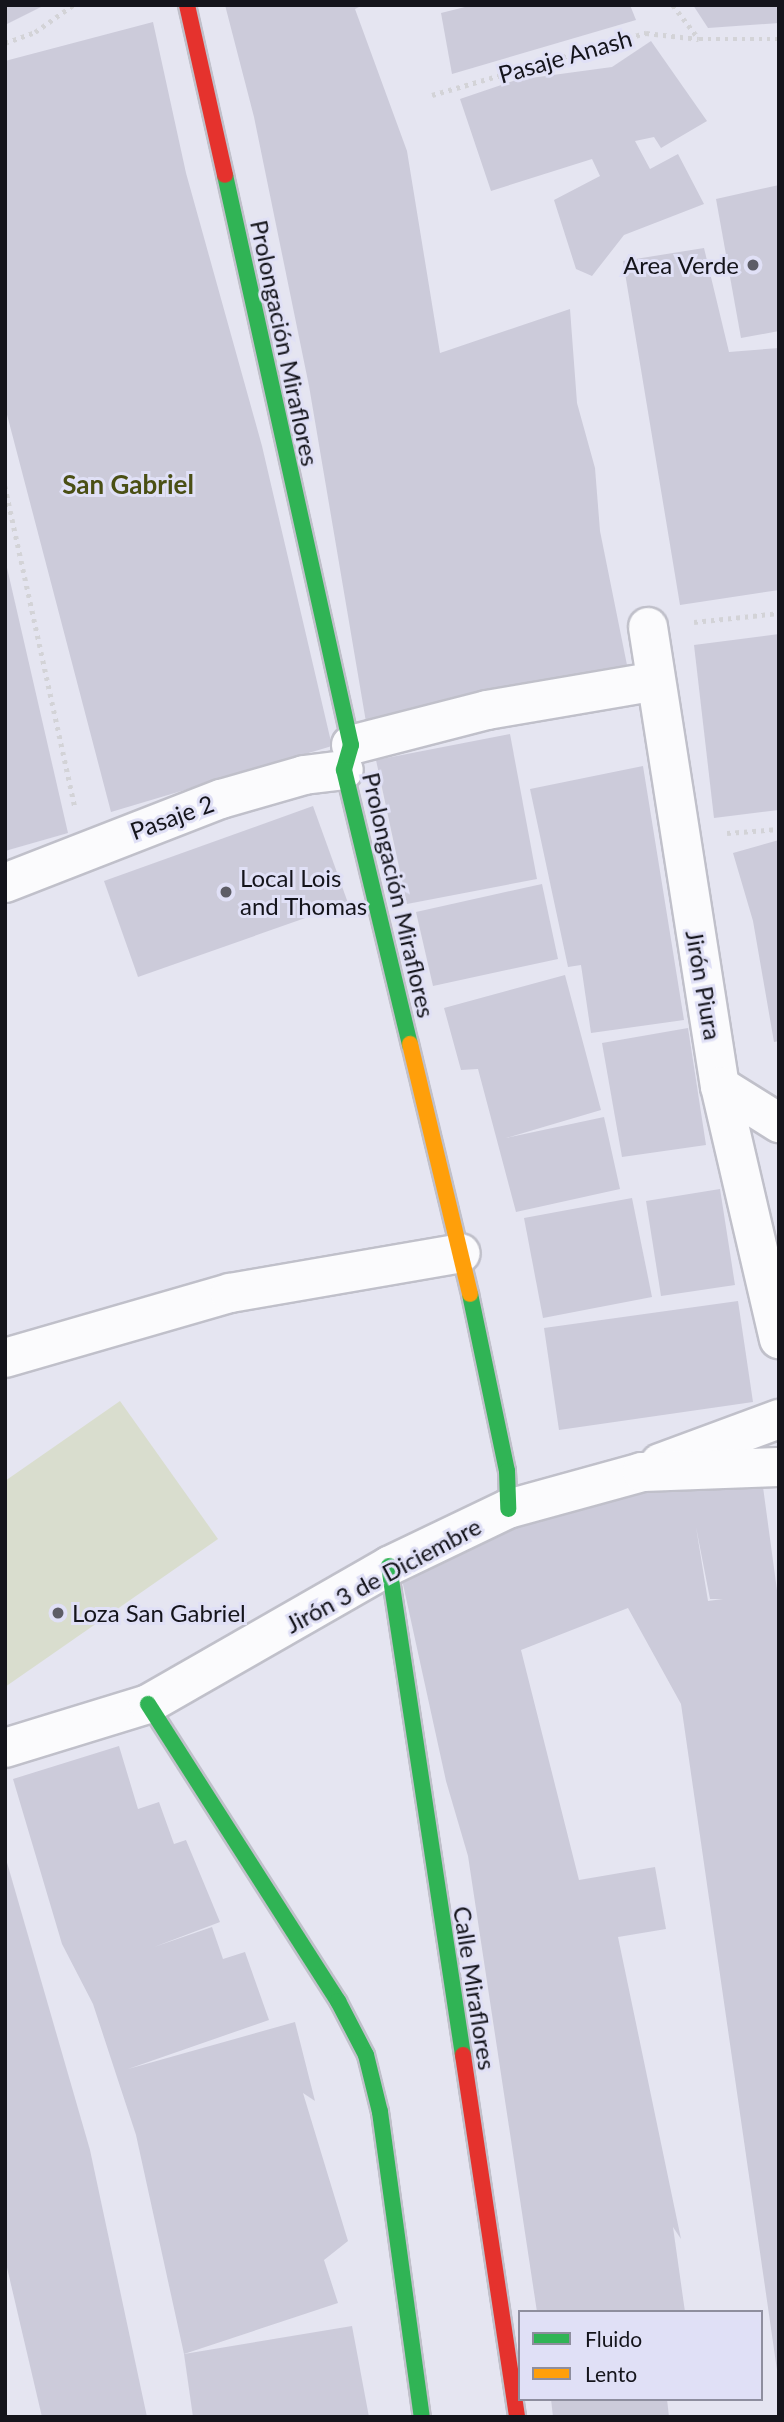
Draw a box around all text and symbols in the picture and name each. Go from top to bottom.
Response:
street label: Pasaje Anash [495,23,635,89]
street label: Prolongación Miraflores [245,217,325,469]
place label: Area Verde [622,251,739,279]
marker: Area Verde [745,257,761,273]
district label: San Gabriel [62,469,194,501]
street label: Prolongación Miraflores [357,770,441,1020]
street label: Pasaje 2 [126,789,218,845]
place label: Local Lois and Thomas [240,864,368,920]
marker: Local Lois and Thomas [218,884,234,900]
street label: Jirón Piura [680,928,728,1042]
street label: Jirón 3 de Diciembre [280,1511,486,1639]
place label: Loza San Gabriel [72,1599,246,1627]
marker: Loza San Gabriel [50,1605,66,1621]
street label: Calle Miraflores [448,1904,502,2072]
legend [518,2310,763,2401]
text: Fluido [585,2326,642,2351]
text: Lento [585,2361,637,2386]

